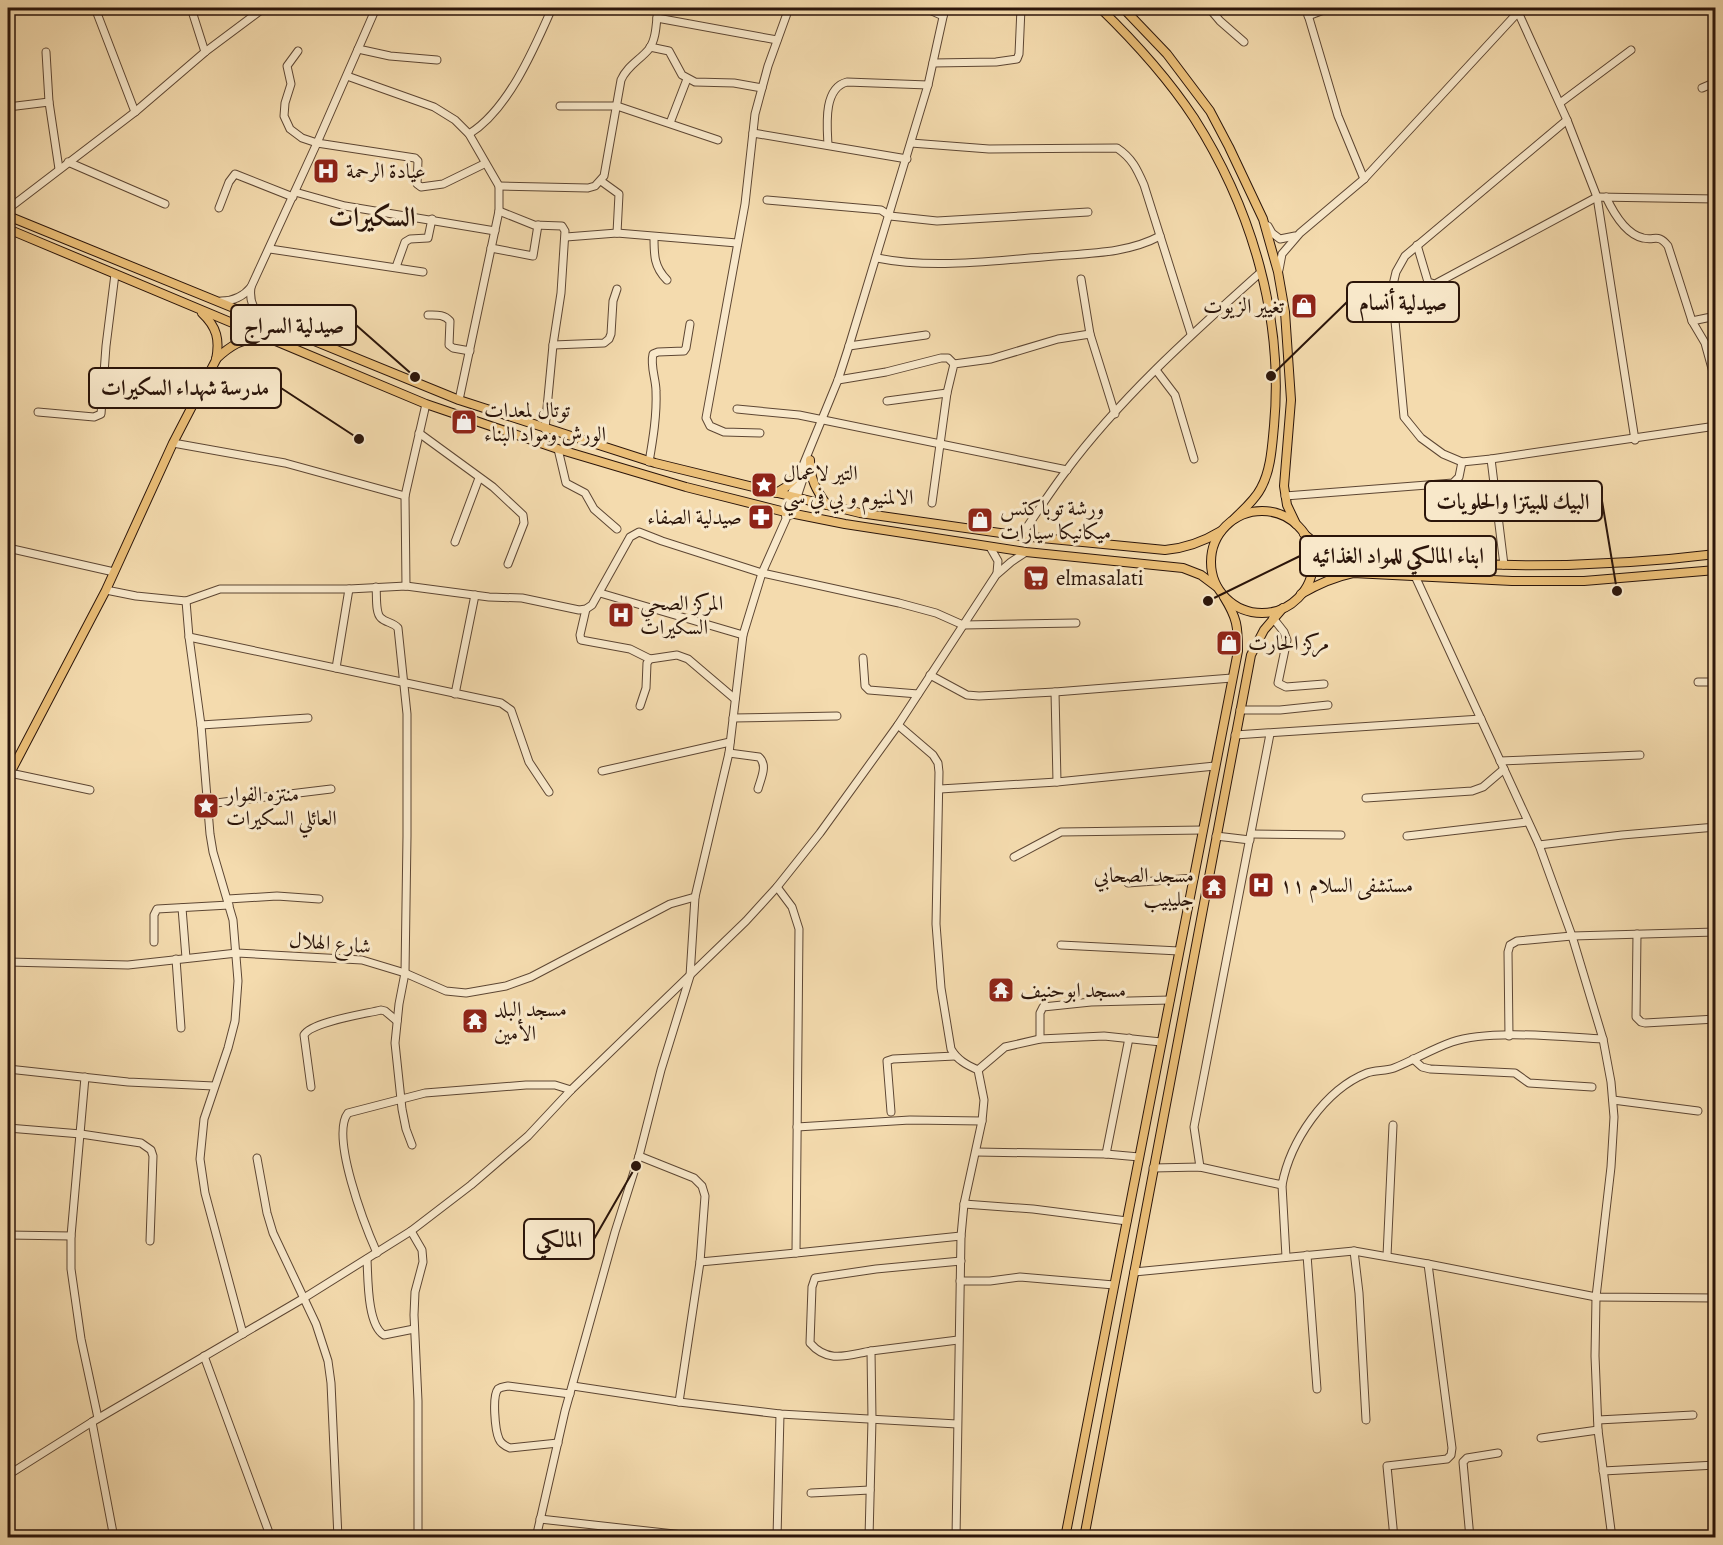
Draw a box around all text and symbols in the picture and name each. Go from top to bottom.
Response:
hospital icon: عيادة الرحمة [311,156,341,186]
place label: عيادة الرحمة [346,157,426,185]
district label: السكيرات [328,199,416,235]
callout: صيدلية أنسام [1347,282,1459,322]
text: صيدلية أنسام [1359,287,1447,322]
shop icon: تغيير الزيوت [1289,291,1319,321]
place label: تغيير الزيوت [1203,292,1285,320]
callout: صيدلية السراج [231,305,356,345]
text: صيدلية السراج [244,311,344,345]
callout: مدرسة شهداء السكيرات [89,368,281,408]
text: مدرسة شهداء السكيرات [101,373,269,403]
place label: توتال لمعدات الورش ومواد البناء [484,396,606,448]
shop icon: توتال لمعدات الورش ومواد البناء [449,407,479,437]
place label: التير لاعمال الالمنيوم و بي في سي [783,459,913,517]
place icon: التير لاعمال الالمنيوم و بي في سي [749,470,779,500]
callout: البيك للبيتزا والحلويات [1425,481,1602,521]
text: البيك للبيتزا والحلويات [1436,487,1590,517]
place label: ورشة توباكتس ميكانيكا سيارات [1000,494,1111,546]
pharmacy icon: صيدلية الصفاء [746,502,776,532]
place label: صيدلية الصفاء [647,503,742,531]
shop icon: ورشة توباكتس ميكانيكا سيارات [965,505,995,535]
callout: ابناء المالكي للمواد الغذائيه [1300,536,1496,576]
text: ابناء المالكي للمواد الغذائيه [1312,541,1484,576]
supermarket icon: elmasalati [1021,563,1051,593]
place label: elmasalati [1056,564,1144,592]
place label: المركز الصحي السكيرات [640,589,723,641]
hospital icon: المركز الصحي السكيرات [606,600,636,630]
shop icon: مركز الحارت [1214,628,1244,658]
place label: مركز الحارت [1248,629,1329,658]
place label: منتزه الفوار العائلي السكيرات [224,780,337,838]
place icon: منتزه الفوار العائلي السكيرات [191,791,221,821]
place label: مسجد الصحابي جليبيب [1094,861,1194,913]
hospital icon: مستشفى السلام ١١ [1246,870,1276,900]
place label: مستشفى السلام ١١ [1280,871,1413,903]
temple icon: مسجد الصحابي جليبيب [1199,872,1229,902]
street label: شارع الهلال [288,925,372,965]
temple icon: مسجد ابوحنيف [986,975,1016,1005]
place label: مسجد ابوحنيف [1020,976,1126,1004]
place label: مسجد البلد الأمين [494,995,567,1047]
temple icon: مسجد البلد الأمين [460,1006,490,1036]
callout: المالكي [524,1219,594,1259]
text: المالكي [536,1225,582,1260]

